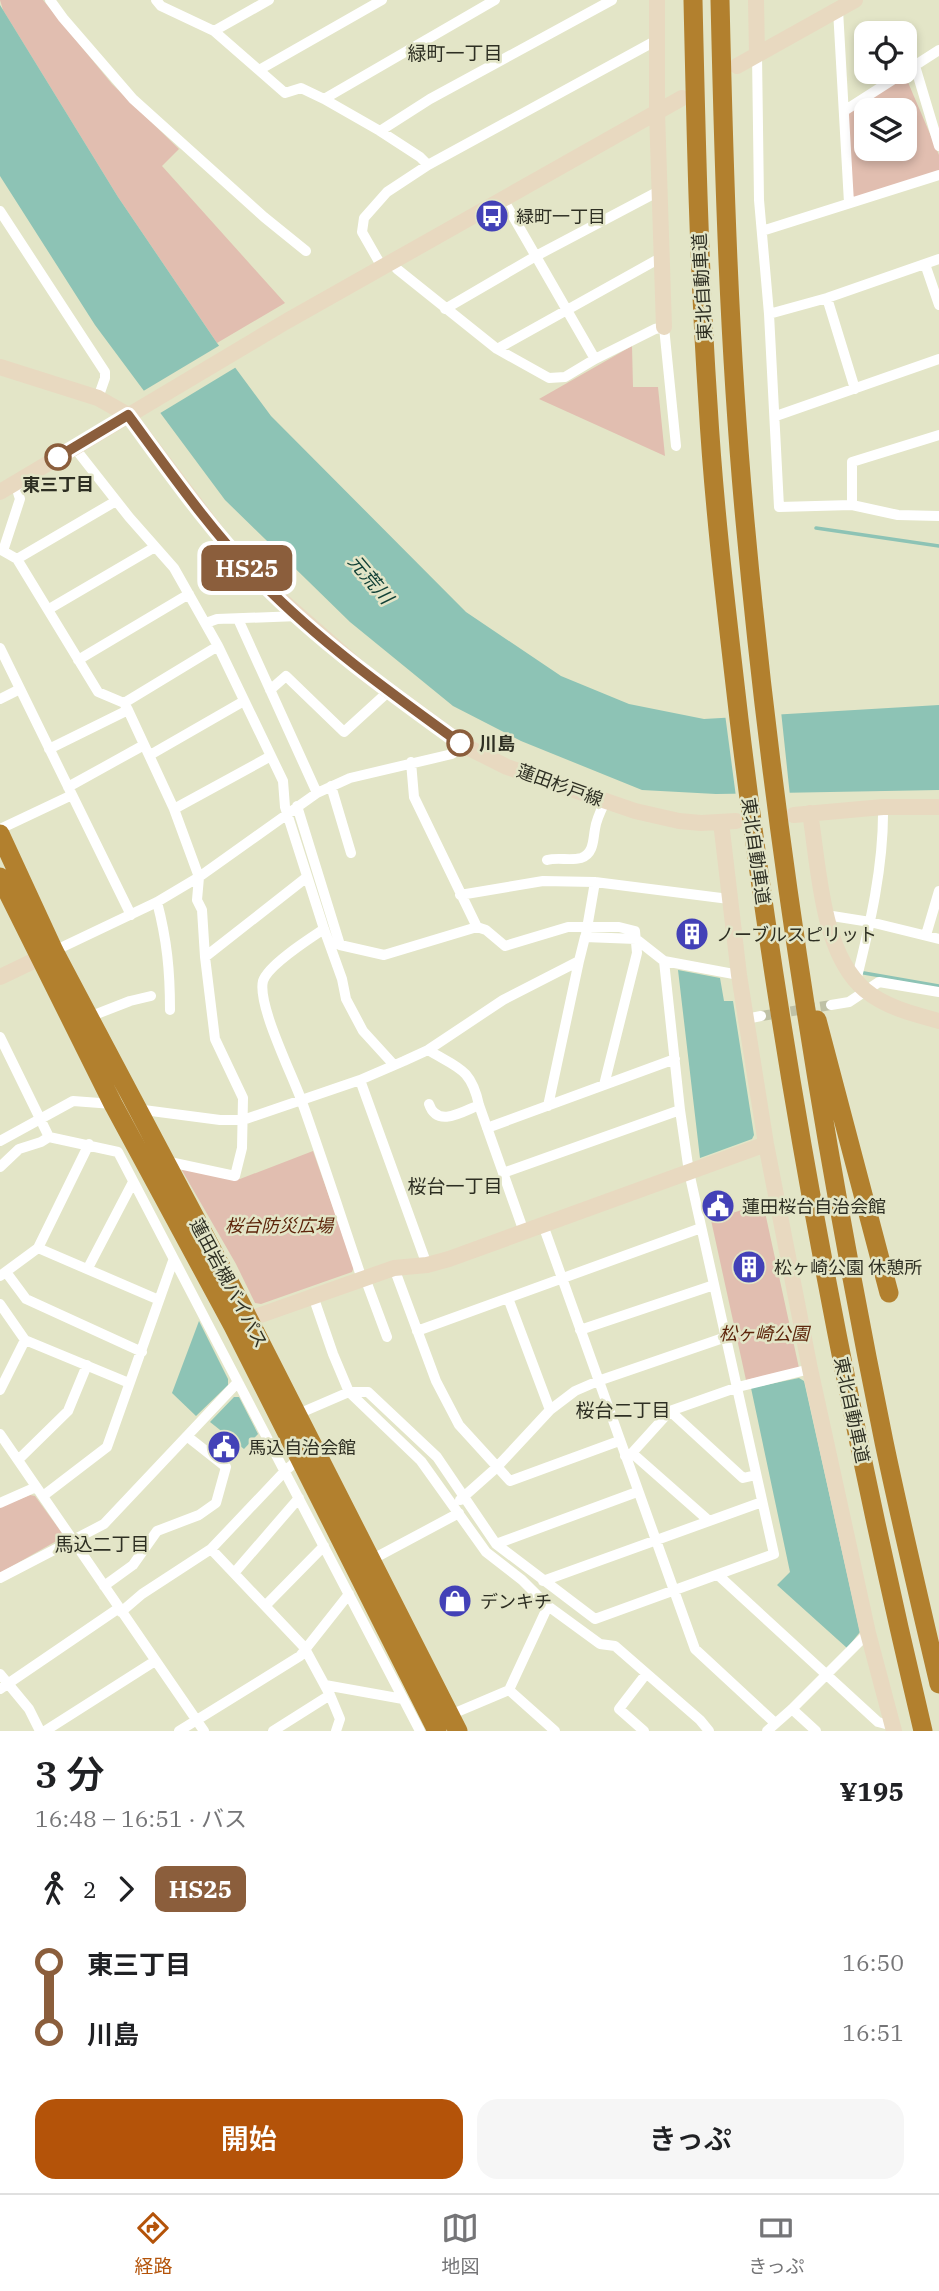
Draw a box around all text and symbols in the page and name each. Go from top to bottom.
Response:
map controls [854,21,917,161]
button: locate [854,21,917,84]
district label: 緑町一丁目 [407,41,503,65]
button: layers [854,98,917,161]
bus stop icon: 緑町一丁目 [473,197,511,235]
place label: 緑町一丁目 [516,205,606,228]
street label: 東北自動車道 [688,232,716,342]
marker: 東三丁目 [45,444,71,470]
place label: 東三丁目 [22,473,94,496]
line badge: HS25 [198,545,296,591]
water label: 元荒川 [343,549,400,610]
text: HS25 [215,552,279,584]
marker: 川島 [447,730,473,756]
place label: 川島 [479,732,515,755]
street label: 蓮田杉戸線 [514,759,606,811]
street label: 東北自動車道 [737,796,775,906]
building icon: ノーブルスピリット [673,915,711,953]
place label: ノーブルスピリット [716,923,877,946]
district label: 桜台一丁目 [407,1174,503,1198]
public building icon: 蓮田桜台自治会館 [699,1187,737,1225]
place label: 蓮田桜台自治会館 [742,1195,886,1218]
street label: 蓮田岩槻バイパス [185,1214,273,1352]
park label: 桜台防災広場 [225,1214,335,1237]
building icon: 松ヶ崎公園 休憩所 [730,1248,768,1286]
place label: 松ヶ崎公園 休憩所 [774,1256,922,1279]
park label: 松ヶ崎公園 [719,1322,812,1345]
street label: 東北自動車道 [830,1355,874,1465]
district label: 桜台二丁目 [575,1398,671,1422]
public building icon: 馬込自治会館 [205,1428,243,1466]
place label: 馬込自治会館 [248,1436,356,1459]
district label: 馬込二丁目 [54,1532,150,1556]
shop icon: デンキチ [436,1582,474,1620]
place label: デンキチ [480,1590,552,1613]
text: 3 分 [35,1749,105,1798]
text: ¥195 [839,1774,904,1808]
text: 16:48 – 16:51 · バス [35,1803,247,1833]
icon: walk [35,1870,73,1908]
icon: forward [107,1870,145,1908]
text: HS25 [169,1873,232,1905]
text: 2 [83,1874,97,1904]
text: 東三丁目 [87,1947,191,1981]
text: 16:50 [842,1947,904,1977]
text: 川島 [87,2017,139,2051]
text: 16:51 [842,2017,904,2047]
button: 開始 [35,2099,463,2179]
button: きっぷ [477,2099,904,2179]
tab: 経路 [134,2209,172,2278]
tab: 地図 [441,2209,479,2278]
tab: きっぷ [748,2209,805,2278]

